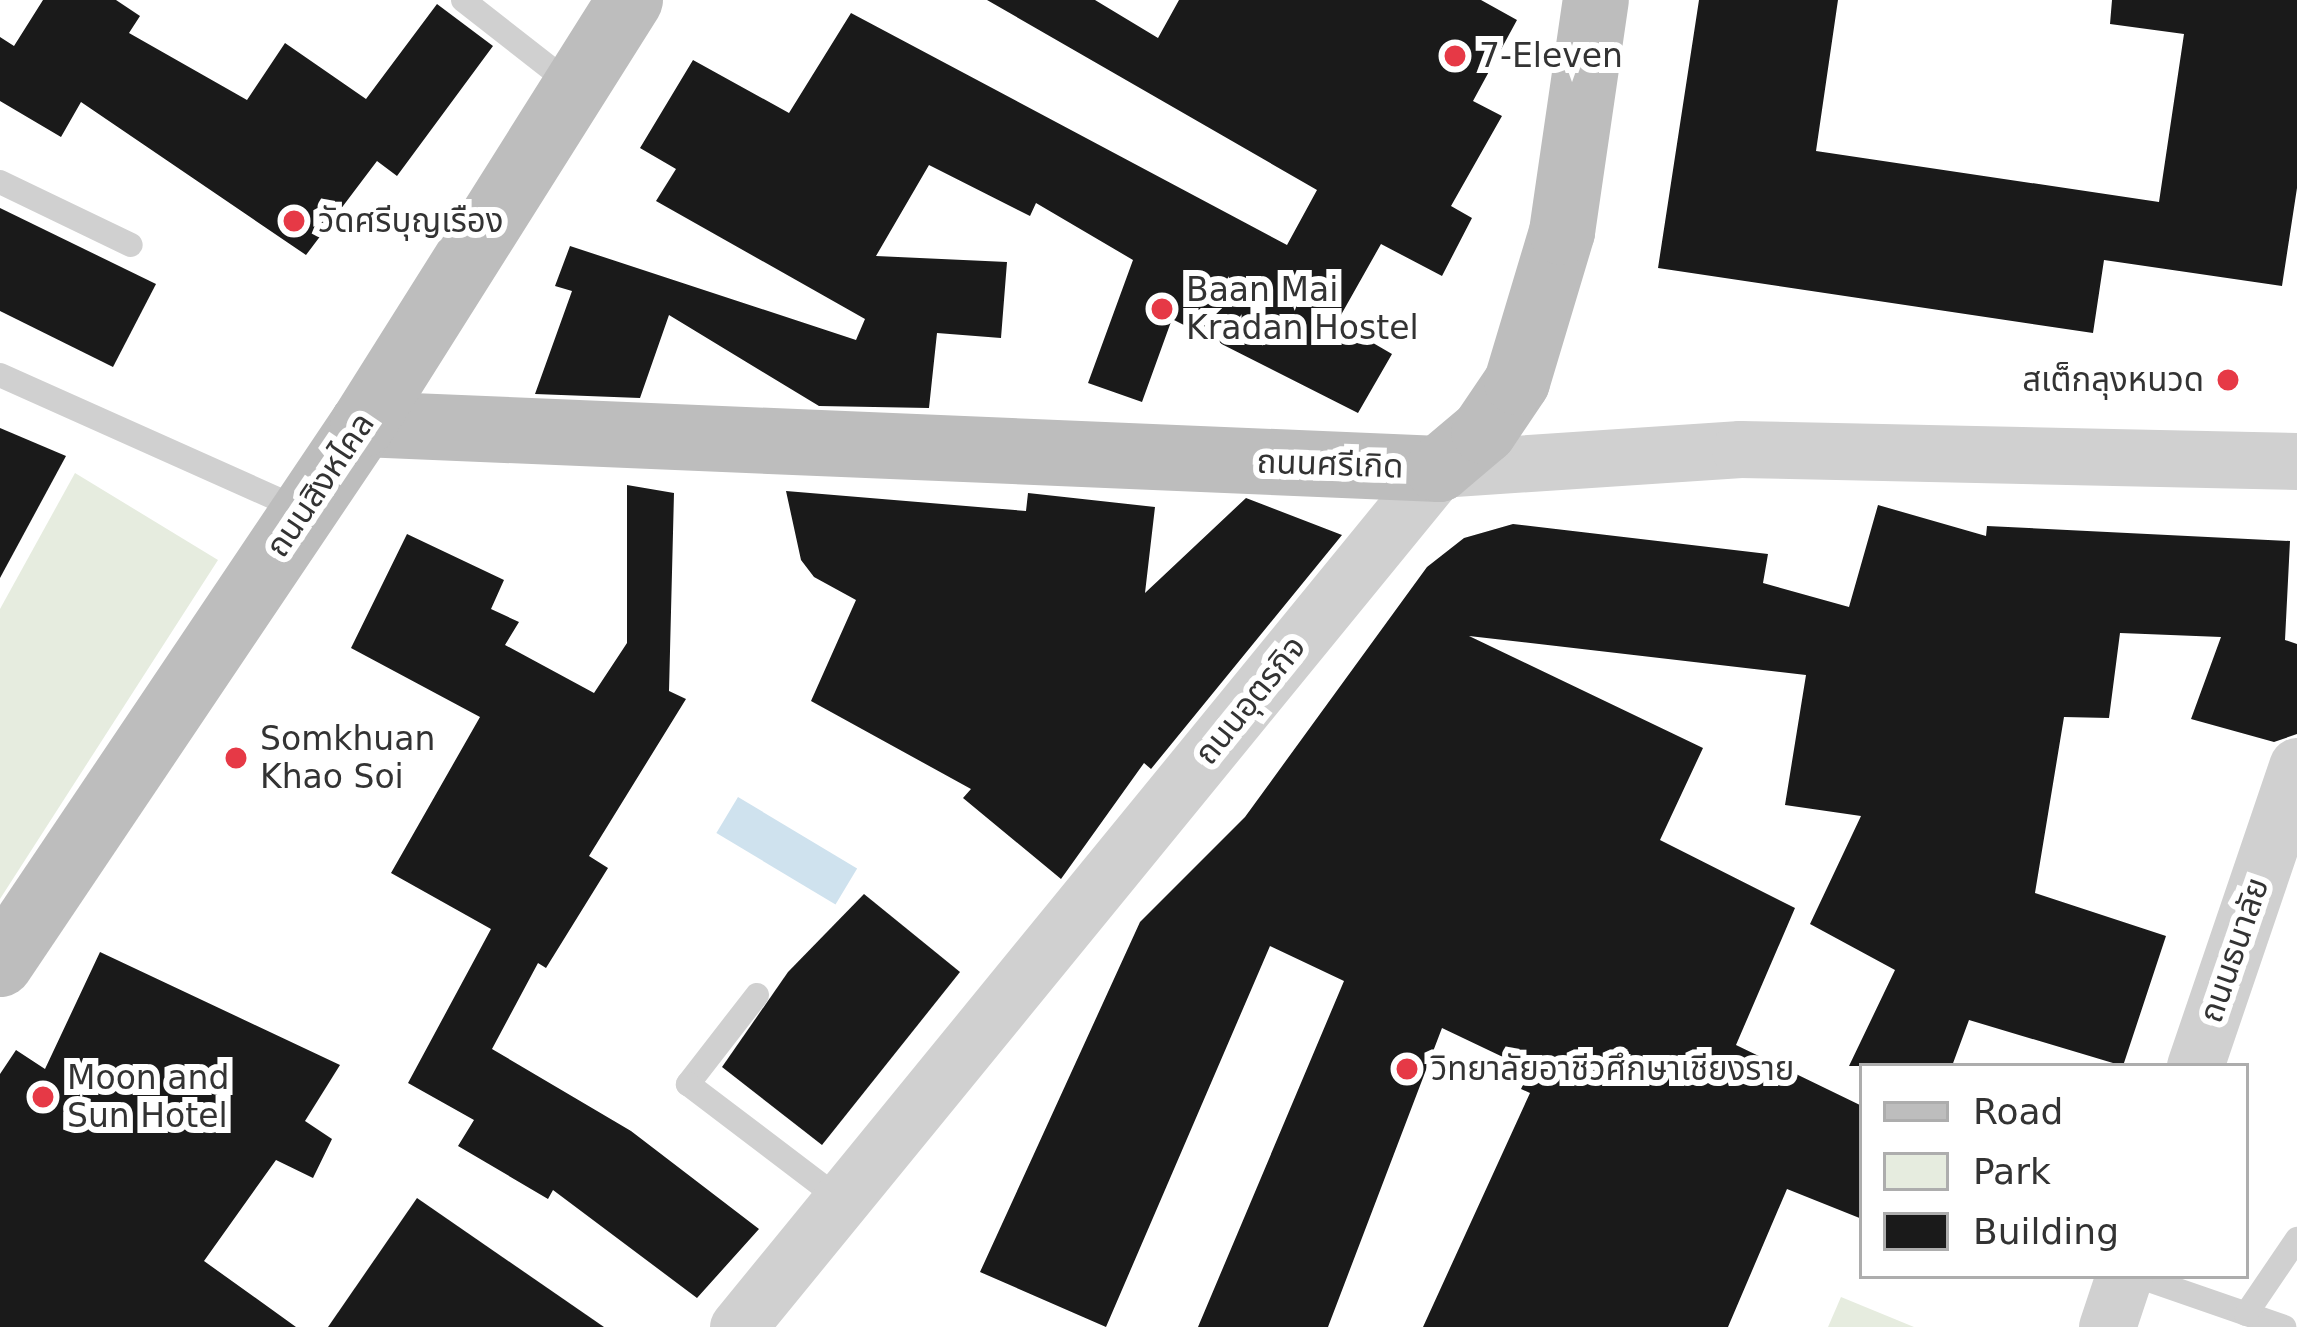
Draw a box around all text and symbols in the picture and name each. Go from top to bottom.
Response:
place label: 7-Eleven [1479,36,1623,76]
marker: 7-Eleven [1442,43,1468,69]
place label: วัดศรีบุญเรือง [318,201,503,241]
marker: วัดศรีบุญเรือง [281,208,307,234]
place label: Baan Mai Kradan Hostel [1186,270,1419,348]
marker: Baan Mai Kradan Hostel [1149,296,1175,322]
place label: สเต็กลุงหนวด [2022,360,2204,400]
marker: สเต็กลุงหนวด [2215,367,2241,393]
street label: ถนนสิงหไคล [257,405,383,565]
street label: ถนนศรีเกิด [1256,442,1404,486]
street label: ถนนอุตรกิจ [1186,628,1314,772]
place label: Somkhuan Khao Soi [260,719,435,797]
marker: Somkhuan Khao Soi [223,745,249,771]
street label: ถนนธนาลัย [2191,872,2277,1028]
place label: วิทยาลัยอาชีวศึกษาเชียงราย [1431,1049,1794,1089]
marker: วิทยาลัยอาชีวศึกษาเชียงราย [1394,1056,1420,1082]
place label: Moon and Sun Hotel [67,1058,229,1136]
legend [1859,1063,2249,1279]
marker: Moon and Sun Hotel [30,1084,56,1110]
text: Road [1973,1091,2063,1132]
text: Park [1973,1151,2051,1192]
text: Building [1973,1211,2119,1252]

